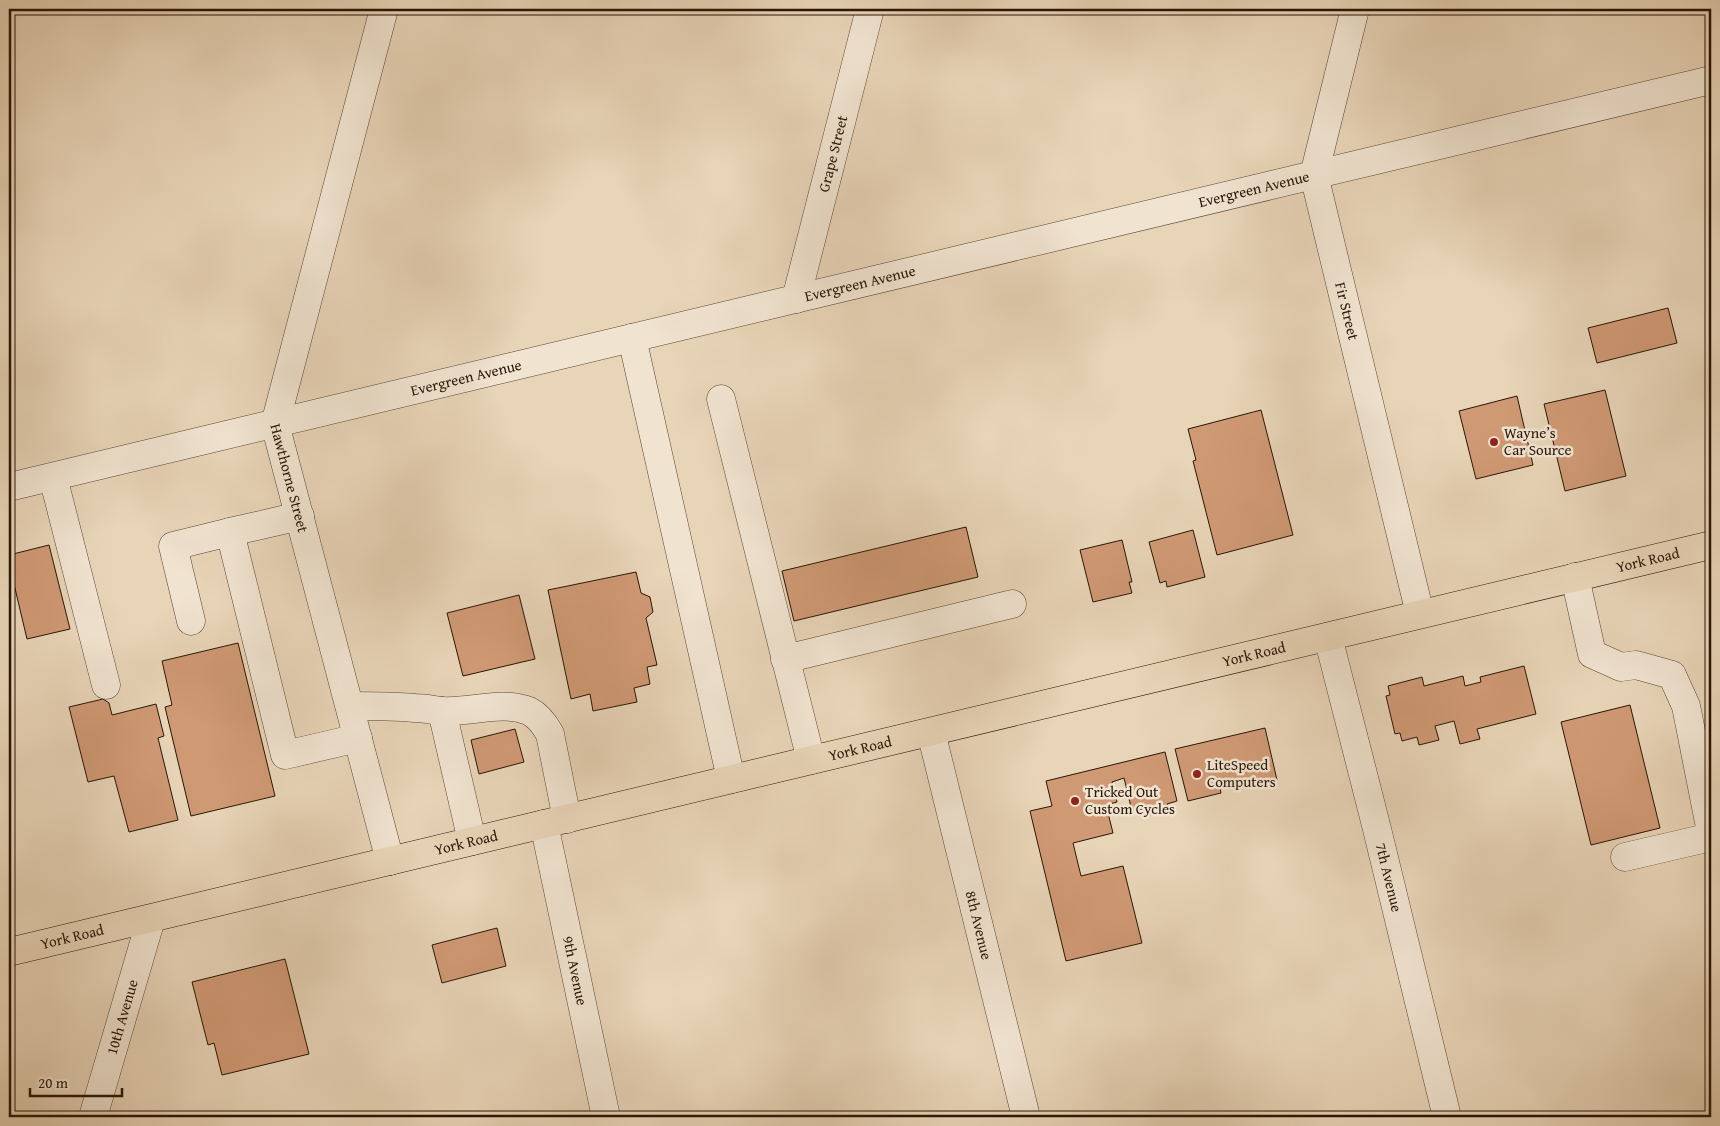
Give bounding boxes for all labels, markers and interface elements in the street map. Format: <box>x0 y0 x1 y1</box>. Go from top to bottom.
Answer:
street label: Grape Street <box>813 112 853 194</box>
street label: Evergreen Avenue <box>1196 165 1311 212</box>
street label: Evergreen Avenue <box>802 260 917 306</box>
street label: Fir Street <box>1330 280 1365 343</box>
street label: Evergreen Avenue <box>408 354 524 401</box>
street label: Hawthorne Street <box>265 421 314 535</box>
place label: Wayne’s Car Source <box>1504 422 1571 460</box>
marker: Wayne’s Car Source <box>1488 436 1500 448</box>
street label: York Road <box>1614 542 1681 577</box>
street label: York Road <box>1220 636 1288 672</box>
street label: York Road <box>826 730 894 766</box>
place label: LiteSpeed Computers <box>1207 754 1276 792</box>
marker: LiteSpeed Computers <box>1191 768 1203 780</box>
place label: Tricked Out Custom Cycles <box>1085 781 1175 819</box>
marker: Tricked Out Custom Cycles <box>1069 795 1081 807</box>
street label: York Road <box>432 825 500 860</box>
street label: 7th Avenue <box>1371 841 1408 914</box>
street label: 8th Avenue <box>961 888 998 962</box>
street label: York Road <box>38 919 106 954</box>
street label: 9th Avenue <box>558 934 593 1007</box>
street label: 10th Avenue <box>101 977 143 1057</box>
scale bar <box>30 1066 122 1098</box>
text: 20 m <box>38 1072 69 1093</box>

